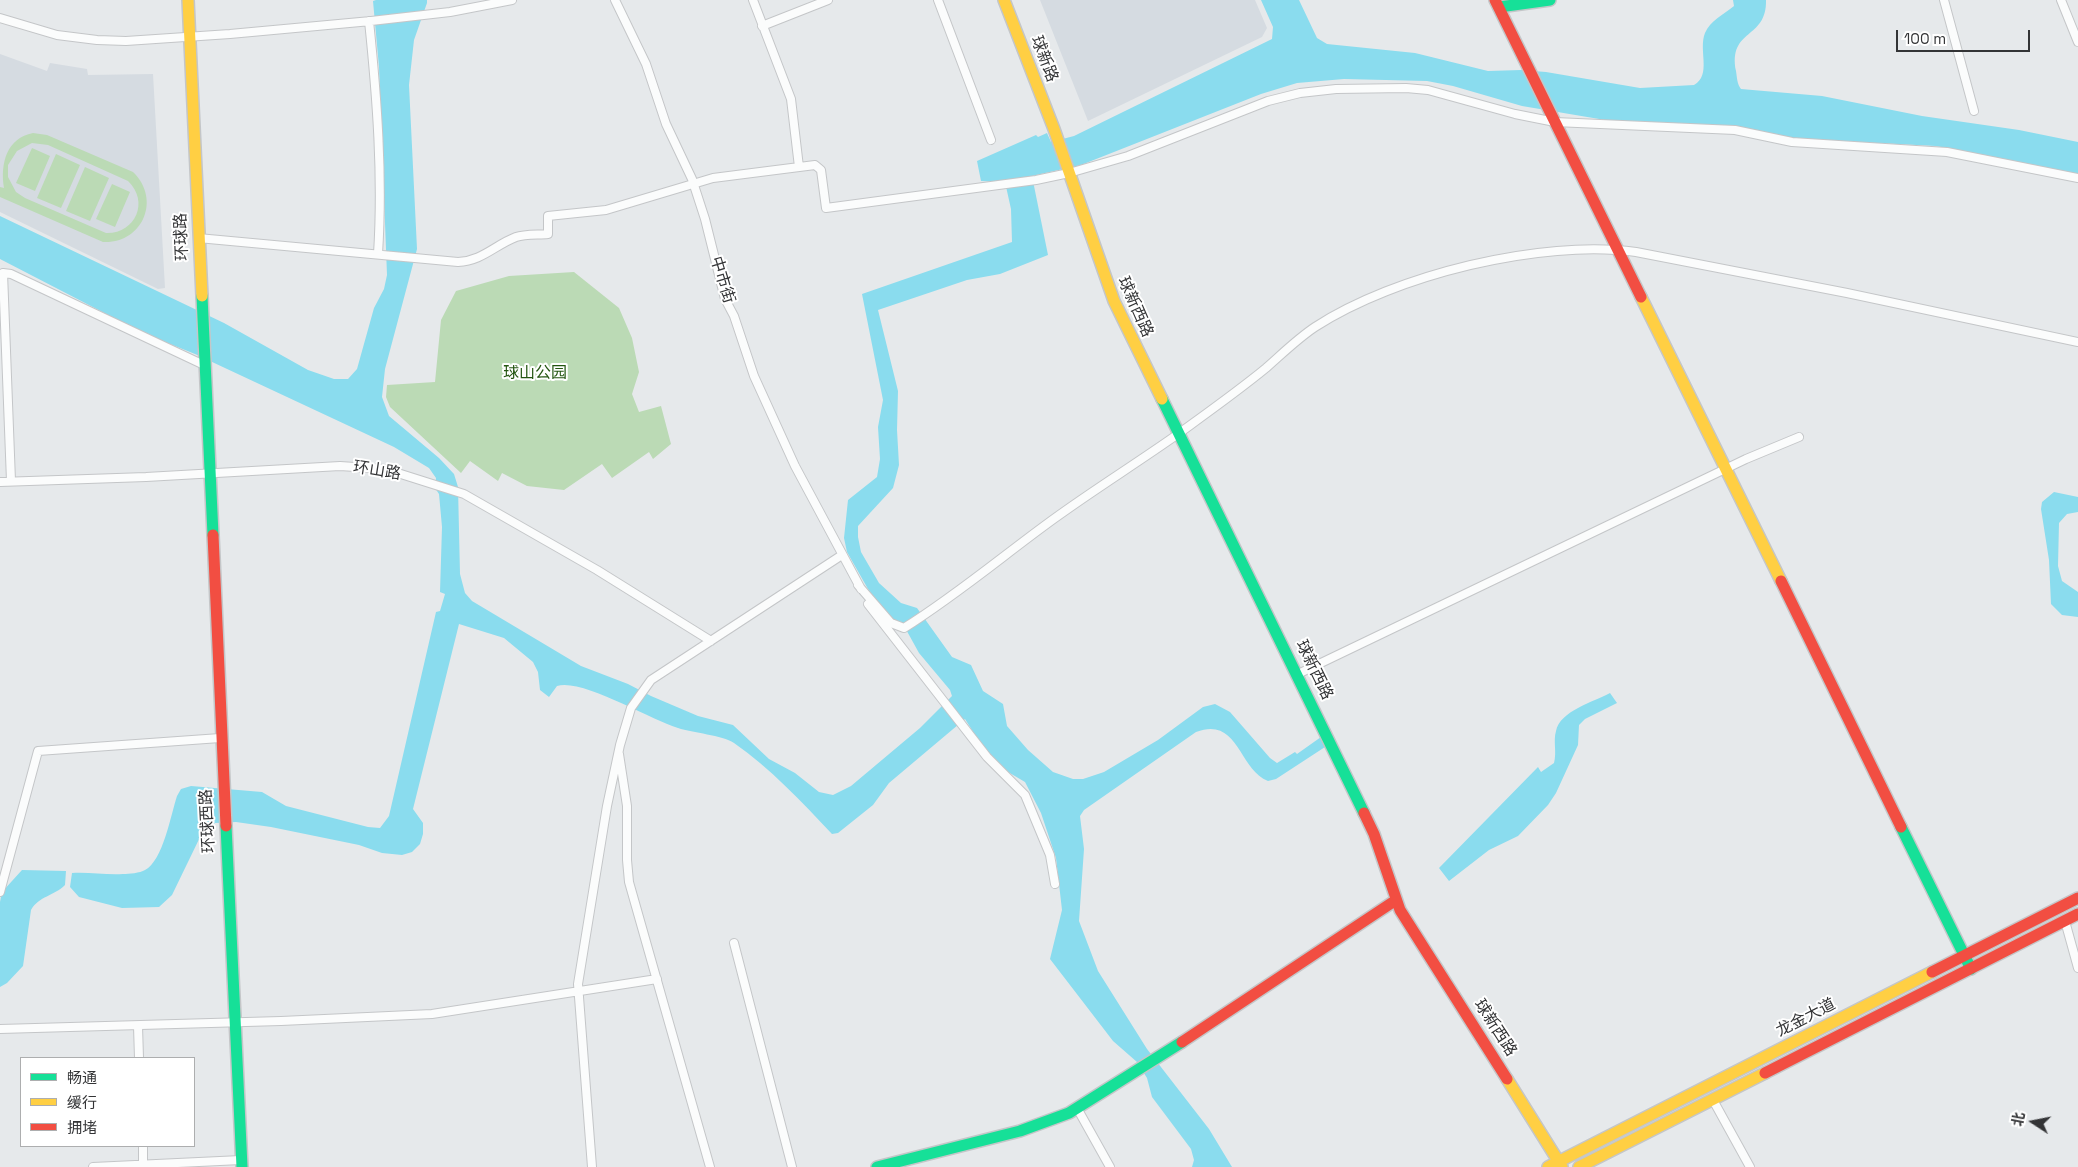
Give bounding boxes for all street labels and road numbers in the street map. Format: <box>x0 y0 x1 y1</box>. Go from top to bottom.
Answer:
street label: 球新路 <box>1026 33 1062 85</box>
street label: 环球路 <box>172 213 192 261</box>
street label: 中市街 <box>706 254 738 306</box>
street label: 球新西路 <box>1113 274 1157 340</box>
street label: 环山路 <box>352 458 402 484</box>
street label: 球新西路 <box>1291 637 1337 703</box>
street label: 环球西路 <box>197 789 219 853</box>
street label: 龙金大道 <box>1773 995 1839 1041</box>
street label: 球新西路 <box>1470 996 1520 1060</box>

